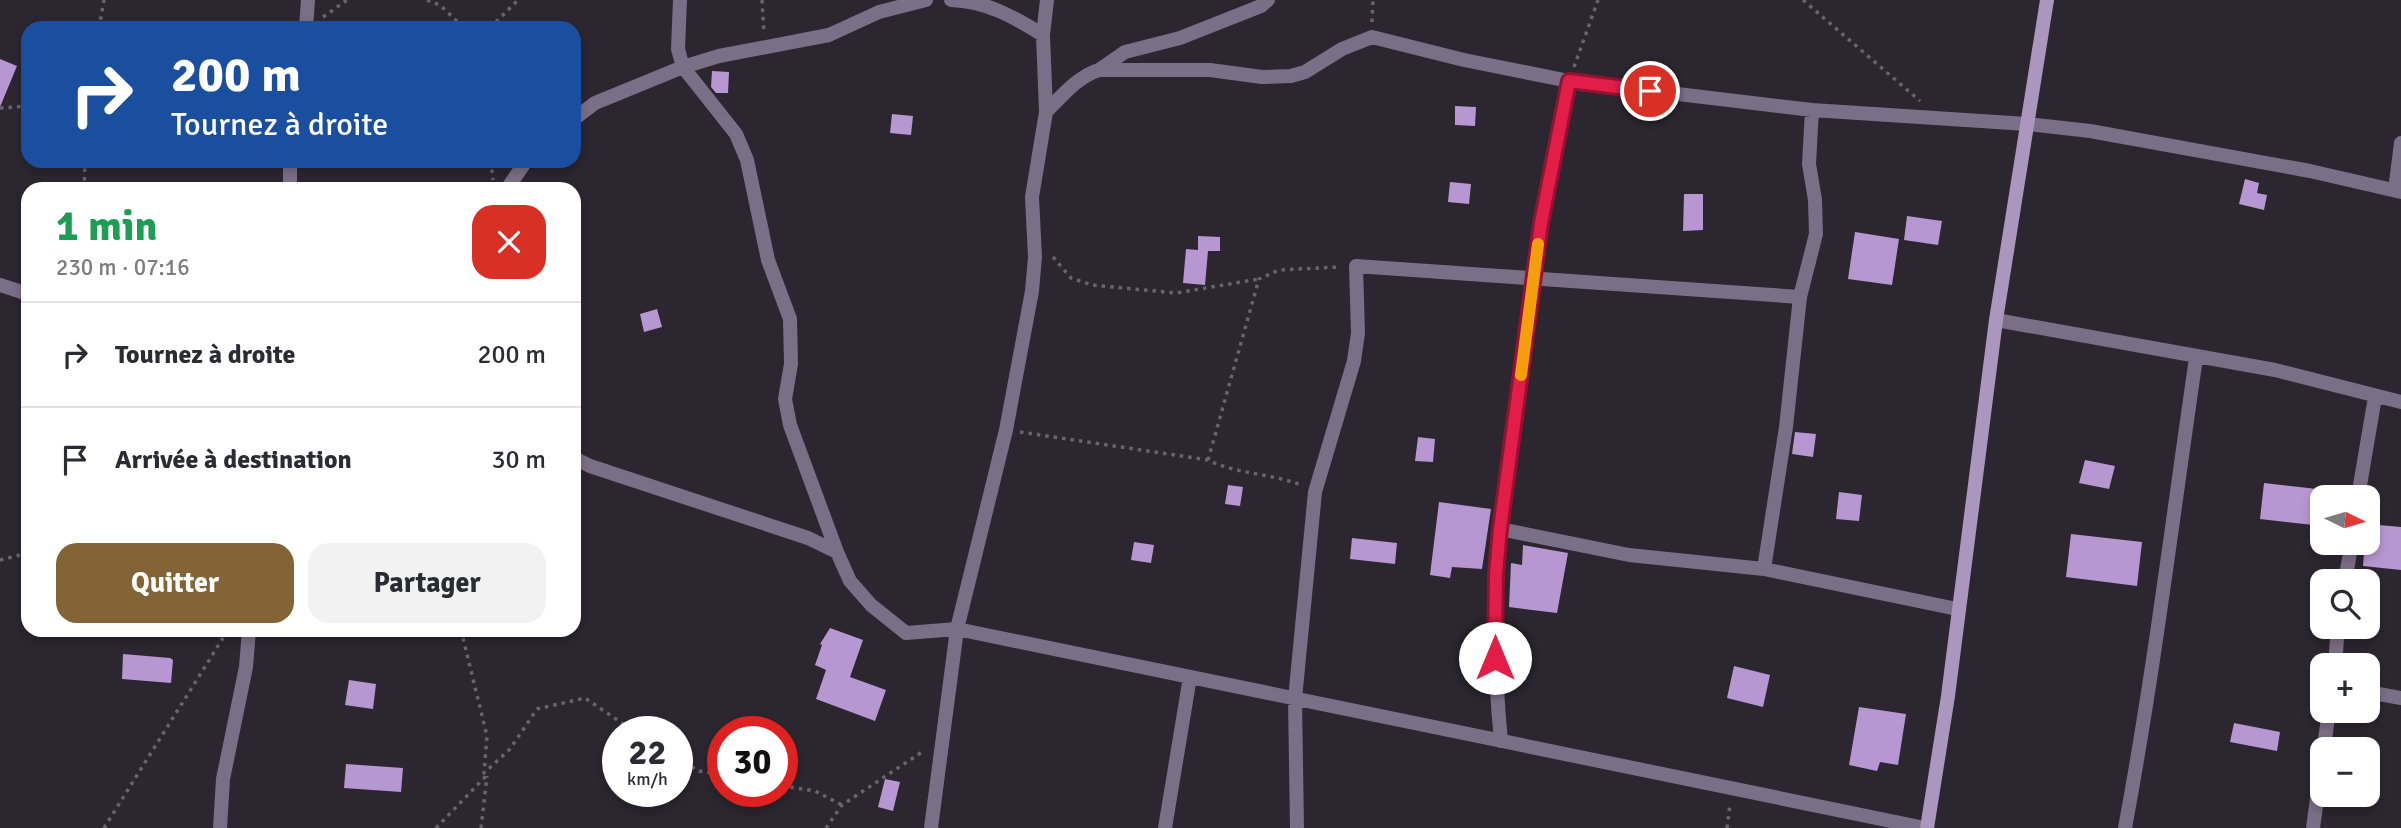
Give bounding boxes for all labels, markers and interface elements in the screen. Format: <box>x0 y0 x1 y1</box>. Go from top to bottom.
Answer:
text: 200 m <box>171 45 301 105</box>
icon: right <box>56 49 147 140</box>
pin <box>1620 61 1680 121</box>
icon: arrive <box>1631 72 1669 110</box>
text: Tournez à droite <box>171 105 388 144</box>
text: 1 min <box>56 201 157 252</box>
button: close <box>472 205 546 279</box>
text: 230 m · 07:16 <box>56 253 190 282</box>
icon: right <box>56 336 94 374</box>
text: Tournez à droite <box>115 339 295 371</box>
text: 200 m <box>477 339 546 371</box>
icon: arrive <box>56 441 94 479</box>
text: Arrivée à destination <box>115 444 352 476</box>
text: 30 m <box>491 444 546 476</box>
north arrow <box>2310 485 2380 555</box>
map controls <box>2310 485 2380 807</box>
button: Quitter <box>56 543 294 623</box>
button: Partager <box>308 543 546 623</box>
button: search <box>2310 569 2380 639</box>
position arrow <box>1458 621 1532 695</box>
button: + <box>2310 653 2380 723</box>
speed limit sign: 30 <box>707 716 798 807</box>
text: 22 <box>629 731 666 774</box>
button: − <box>2310 737 2380 807</box>
text: km/h <box>627 768 668 790</box>

